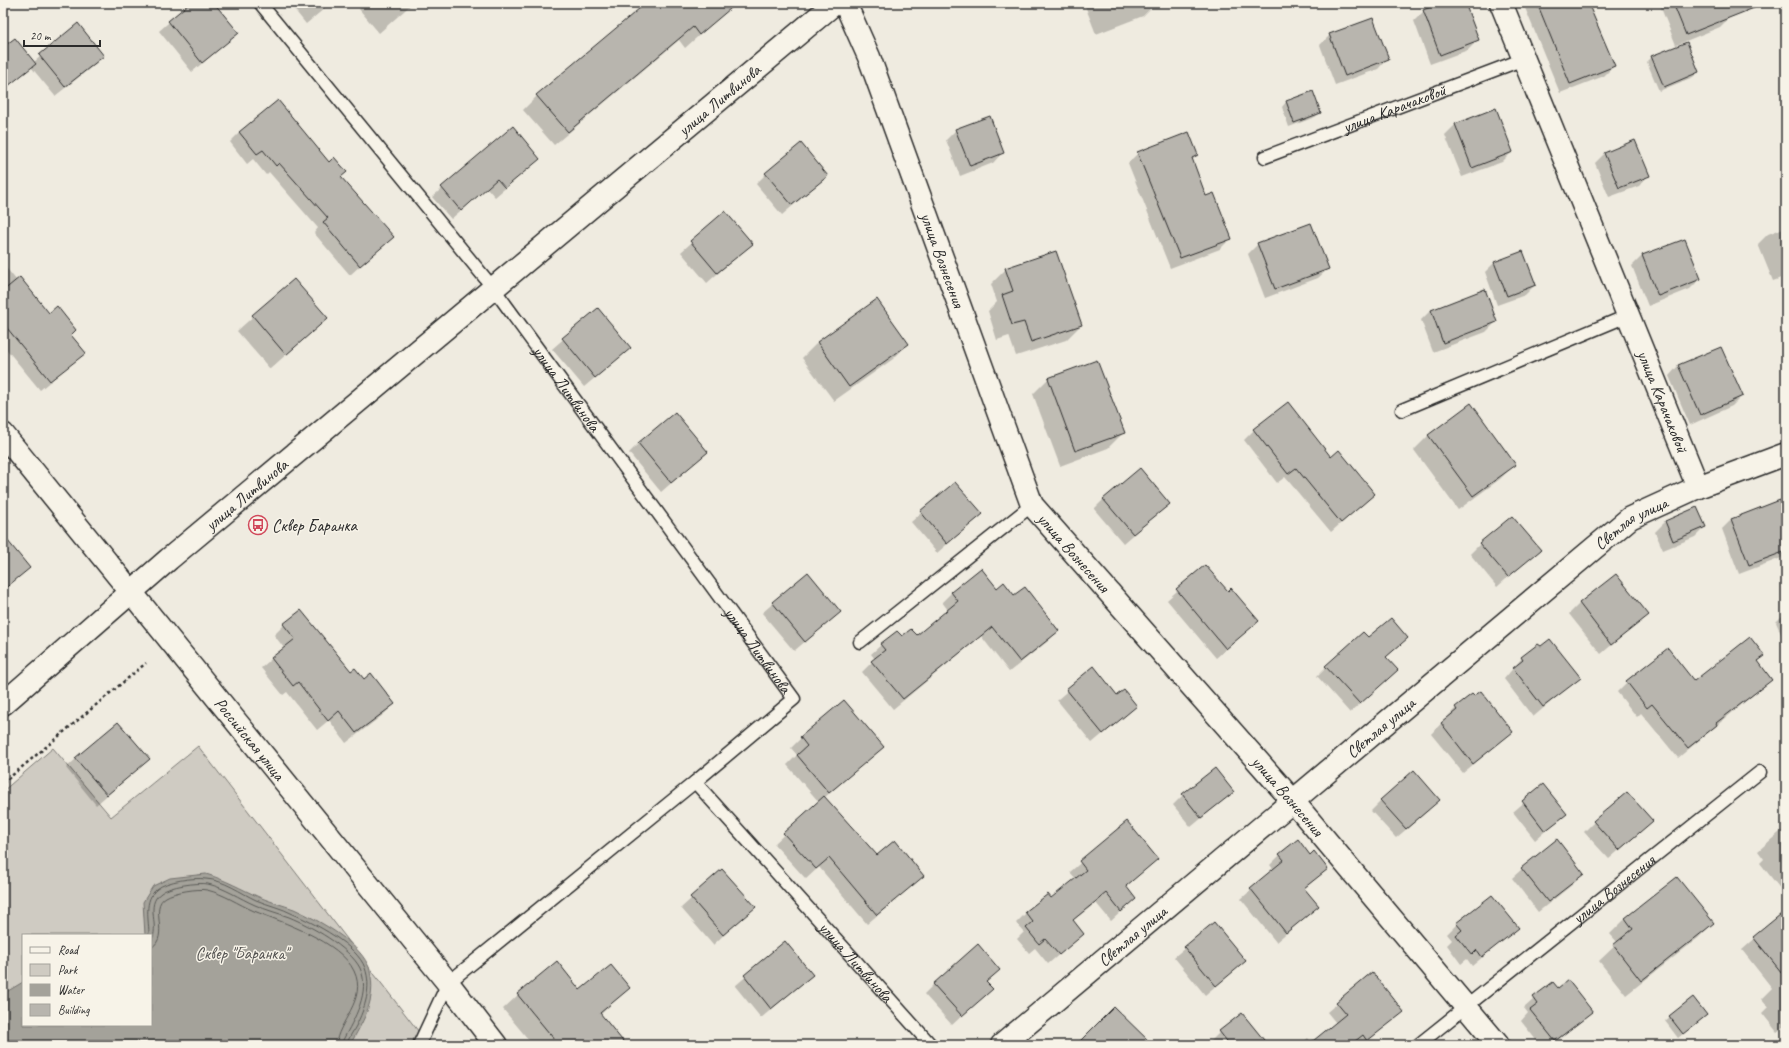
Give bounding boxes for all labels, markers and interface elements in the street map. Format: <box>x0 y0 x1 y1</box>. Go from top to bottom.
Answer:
scale bar <box>24 22 100 48</box>
text: 20 m <box>30 28 52 44</box>
street label: улица Литвинова <box>673 58 766 141</box>
street label: улица Карачаковой <box>1339 79 1449 138</box>
street label: улица Вознесения <box>916 209 970 312</box>
street label: улица Литвинова <box>528 341 606 437</box>
street label: улица Карачаковой <box>1633 346 1694 456</box>
street label: улица Литвинова <box>200 453 293 536</box>
street label: Светлая улица <box>1590 491 1673 554</box>
street label: улица Вознесения <box>1032 507 1116 598</box>
bus stop icon: Сквер Баранка <box>247 514 269 536</box>
place label: Сквер Баранка <box>272 515 359 536</box>
street label: улица Литвинова <box>719 602 797 698</box>
street label: Светлая улица <box>1342 691 1421 762</box>
street label: Российская улица <box>210 693 290 785</box>
street label: улица Вознесения <box>1247 751 1329 841</box>
street label: улица Вознесения <box>1567 849 1660 929</box>
street label: Светлая улица <box>1093 899 1173 971</box>
street label: улица Литвинова <box>814 916 899 1007</box>
legend <box>22 934 152 1026</box>
text: Road <box>58 942 80 958</box>
park label: Сквер "Баранка" <box>196 943 292 964</box>
text: Park <box>58 962 79 978</box>
text: Water <box>58 982 86 998</box>
text: Building <box>58 1002 90 1018</box>

